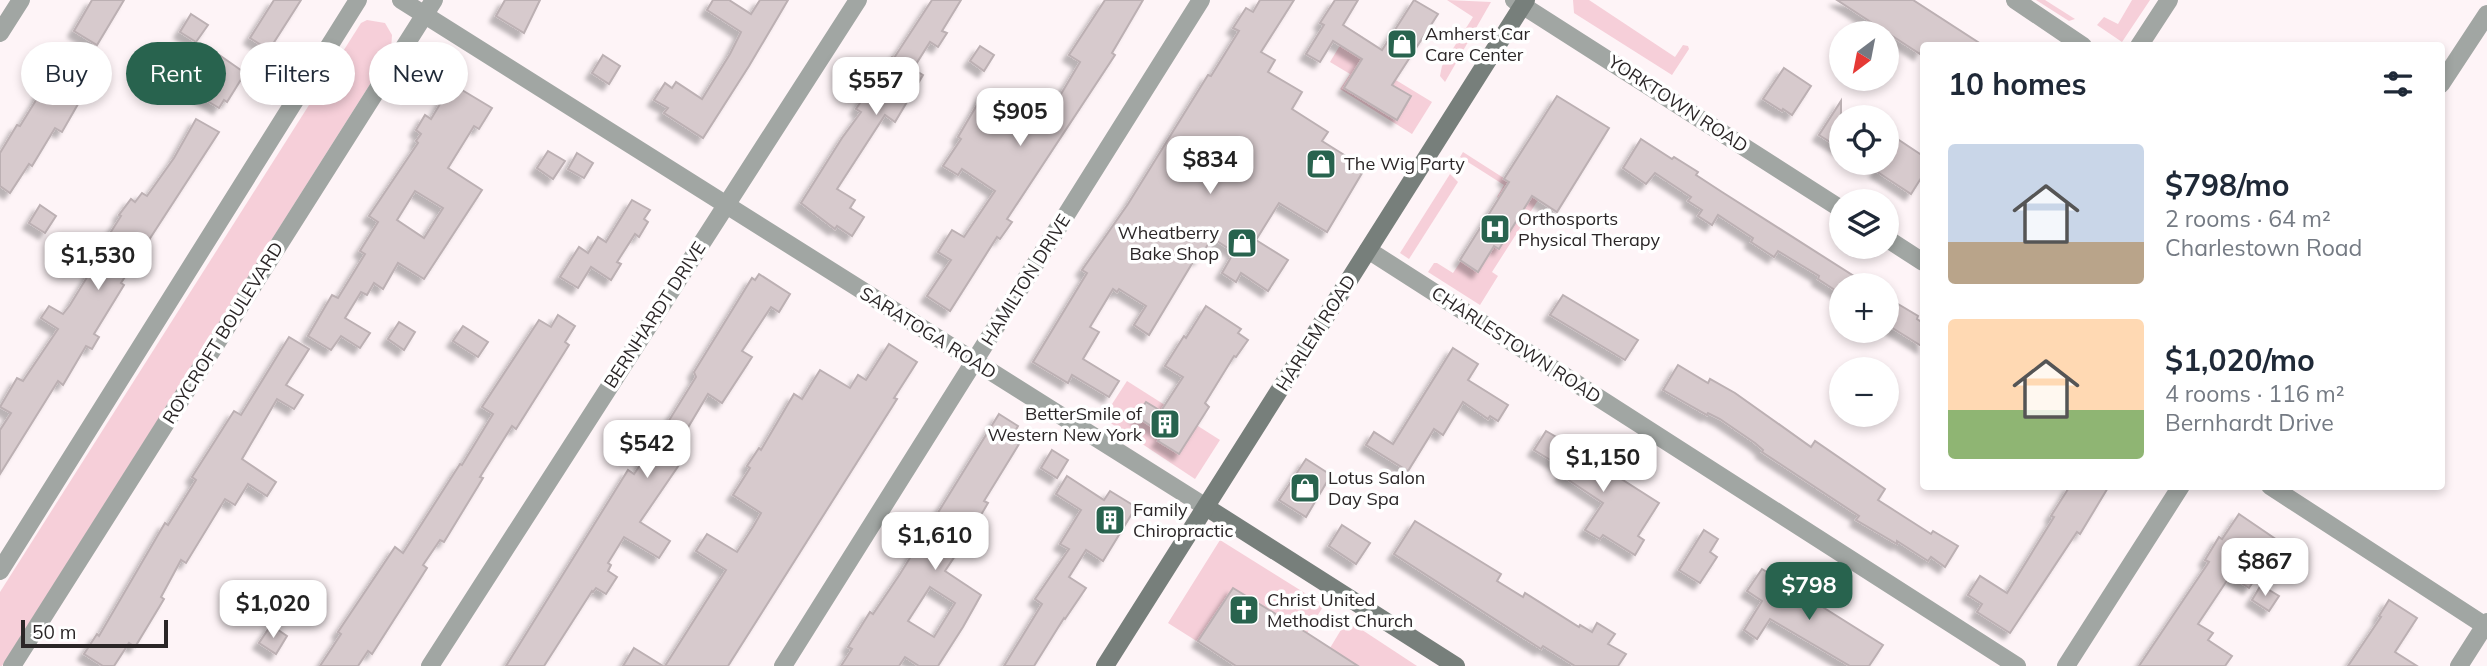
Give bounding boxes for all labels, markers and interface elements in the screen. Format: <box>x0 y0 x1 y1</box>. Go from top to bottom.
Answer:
north arrow <box>1829 21 1899 91</box>
map controls <box>1829 21 1899 427</box>
place label: Amherst Car Care Center <box>1425 22 1530 66</box>
shop icon: Amherst Car Care Center <box>1385 27 1419 61</box>
chip: Buy <box>21 42 112 105</box>
chip: Rent <box>126 42 226 105</box>
chip: Filters <box>240 42 355 105</box>
chip: New <box>369 42 468 105</box>
street label: YORKTOWN ROAD <box>1603 49 1752 157</box>
pin: $557 <box>835 58 917 117</box>
text: $557 <box>848 65 904 94</box>
text: 10 homes <box>1948 65 2087 103</box>
icon: filters <box>2379 65 2417 103</box>
pin: $905 <box>979 88 1061 148</box>
text: $905 <box>992 96 1048 125</box>
button: locate <box>1829 105 1899 175</box>
pin: $834 <box>1169 136 1251 196</box>
text: $834 <box>1182 144 1238 173</box>
shop icon: The Wig Party <box>1304 147 1338 181</box>
place label: The Wig Party <box>1344 152 1465 175</box>
text: $798/mo <box>2165 166 2289 204</box>
icon: home <box>2004 172 2088 256</box>
button: layers <box>1829 189 1899 259</box>
text: 2 rooms · 64 m² <box>2165 204 2331 233</box>
place label: Orthosports Physical Therapy <box>1518 207 1661 251</box>
street label: HAMILTON DRIVE <box>976 210 1075 350</box>
hospital icon: Orthosports Physical Therapy <box>1478 212 1512 246</box>
place label: Wheatberry Bake Shop <box>1118 221 1219 265</box>
shop icon: Wheatberry Bake Shop <box>1225 226 1259 260</box>
pin: $1,530 <box>41 232 155 292</box>
text: Charlestown Road <box>2165 233 2362 262</box>
street label: BERNHARDT DRIVE <box>599 237 711 392</box>
street label: ROYCROFT BOULEVARD <box>157 238 288 428</box>
text: $1,530 <box>61 240 135 269</box>
street label: HARLEM ROAD <box>1271 270 1360 395</box>
button: + <box>1829 273 1899 343</box>
street label: SARATOGA ROAD <box>856 281 1001 384</box>
street label: CHARLESTOWN ROAD <box>1427 281 1605 408</box>
text: $1,020/mo <box>2165 341 2315 379</box>
icon: home <box>2004 347 2088 431</box>
button: − <box>1829 357 1899 427</box>
text: 4 rooms · 116 m² <box>2165 379 2345 408</box>
place label: BetterSmile of Western New York <box>988 402 1143 446</box>
building icon: BetterSmile of Western New York <box>1148 407 1182 441</box>
text: Bernhardt Drive <box>2165 408 2334 437</box>
pin: $542 <box>606 420 688 480</box>
text: $542 <box>619 428 675 457</box>
pin: $1,150 <box>1546 434 1660 494</box>
text: $1,150 <box>1566 442 1640 471</box>
place label: Lotus Salon Day Spa <box>1328 466 1425 510</box>
shop icon: Lotus Salon Day Spa <box>1288 471 1322 505</box>
place label: Family Chiropractic <box>1133 498 1233 542</box>
building icon: Family Chiropractic <box>1093 503 1127 537</box>
pin: $1,610 <box>878 512 992 572</box>
text: $1,610 <box>898 520 972 549</box>
pin: $867 <box>2224 538 2306 598</box>
text: $867 <box>2237 546 2293 575</box>
pin: $798 <box>1768 562 1850 622</box>
text: $798 <box>1781 570 1837 599</box>
pin: $1,020 <box>216 580 330 640</box>
text: $1,020 <box>236 588 310 617</box>
place label: Christ United Methodist Church <box>1267 588 1413 632</box>
church icon: Christ United Methodist Church <box>1227 593 1261 627</box>
scale bar <box>21 617 168 649</box>
text: 50 m <box>32 620 76 644</box>

